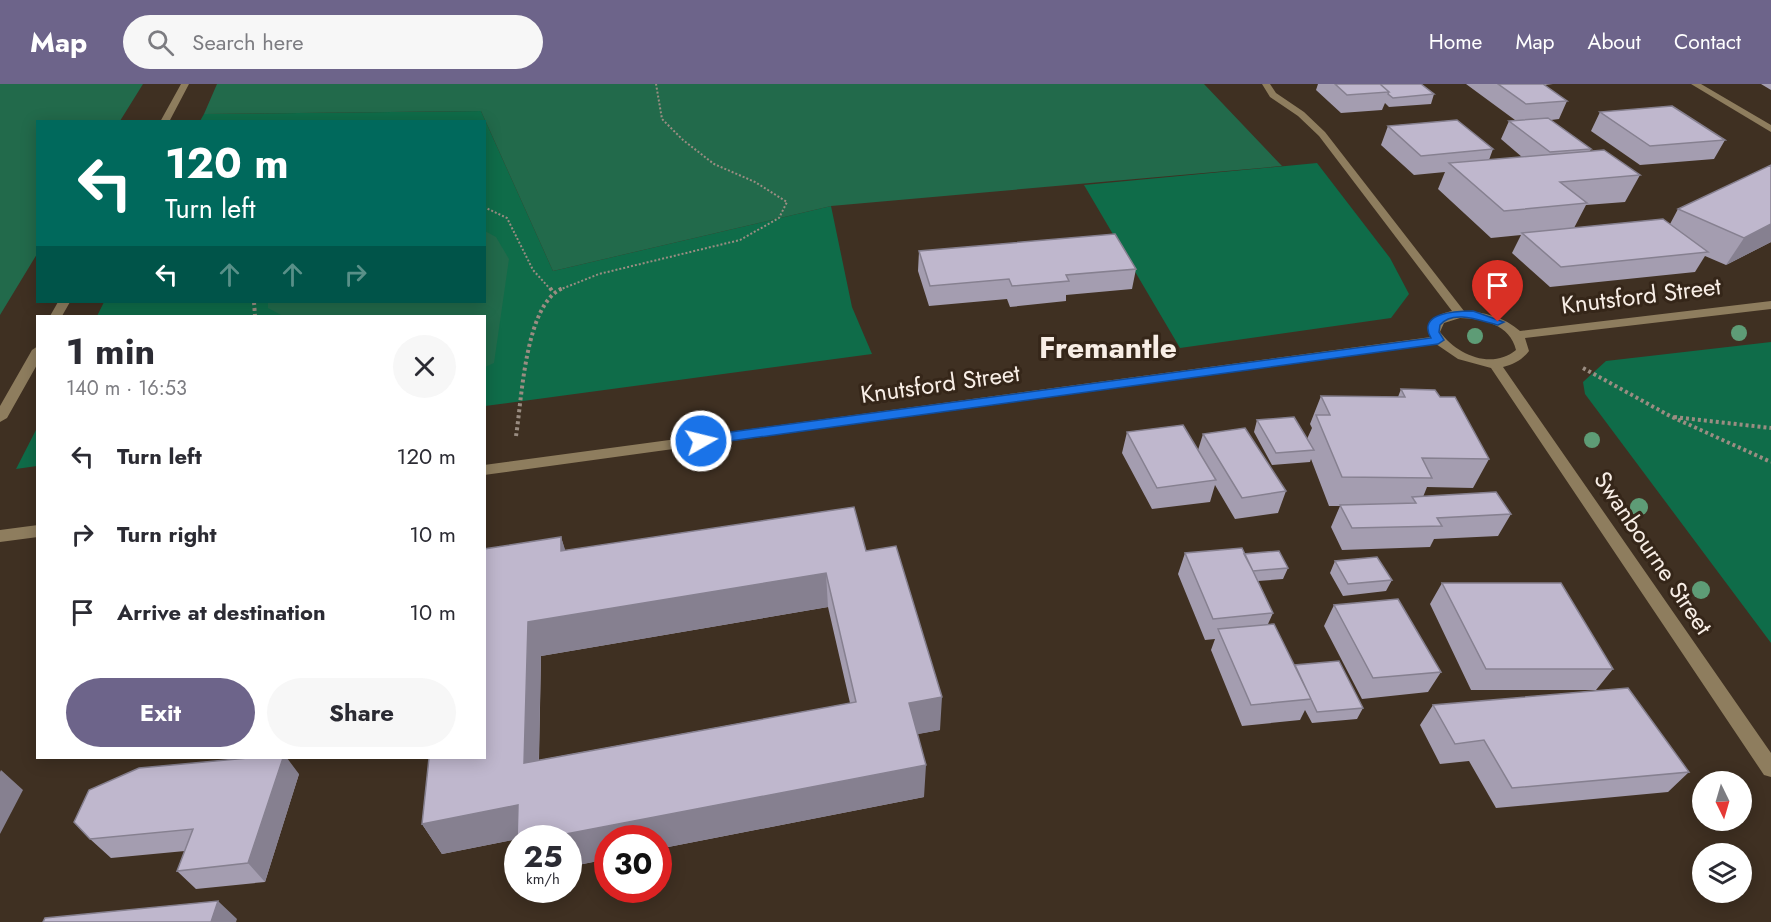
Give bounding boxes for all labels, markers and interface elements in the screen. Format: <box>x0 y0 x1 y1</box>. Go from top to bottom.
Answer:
search box <box>123 15 543 69</box>
text: Map <box>30 22 87 63</box>
icon: search <box>144 26 177 59</box>
text: Search here <box>192 26 304 58</box>
text: Home <box>1429 27 1482 57</box>
text: Map <box>1515 27 1555 57</box>
text: About <box>1588 27 1641 57</box>
text: Contact <box>1674 27 1741 57</box>
text: 120 m <box>165 133 289 194</box>
icon: left <box>66 144 144 222</box>
text: Turn left <box>165 189 255 228</box>
icon: left <box>150 258 183 291</box>
icon: ahead <box>213 258 246 291</box>
icon: ahead <box>276 258 309 291</box>
icon: right <box>339 258 372 291</box>
pin <box>1472 260 1523 322</box>
street label: Knutsford Street <box>1559 268 1723 323</box>
icon: arrive <box>1481 269 1514 302</box>
text: 1 min <box>66 325 155 377</box>
district label: Fremantle <box>1039 326 1177 369</box>
button: close <box>393 335 456 398</box>
street label: Knutsford Street <box>858 355 1022 412</box>
text: 140 m · 16:53 <box>66 374 187 403</box>
position arrow <box>669 409 733 473</box>
icon: left <box>66 440 99 473</box>
text: Turn left <box>117 440 202 472</box>
text: 120 m <box>397 440 456 472</box>
street label: Swanbourne Street <box>1586 464 1721 642</box>
icon: right <box>66 518 99 551</box>
text: Turn right <box>117 518 217 550</box>
text: 10 m <box>409 518 456 550</box>
icon: arrive <box>66 596 99 629</box>
text: Arrive at destination <box>117 596 326 628</box>
text: 10 m <box>409 596 456 628</box>
button: Exit <box>66 678 255 747</box>
button: Share <box>267 678 456 747</box>
north arrow <box>1692 771 1752 831</box>
map controls <box>1692 771 1752 903</box>
speed limit sign: 30 <box>594 825 672 903</box>
text: 25 <box>523 835 563 878</box>
button: layers <box>1692 843 1752 903</box>
text: km/h <box>526 868 560 890</box>

